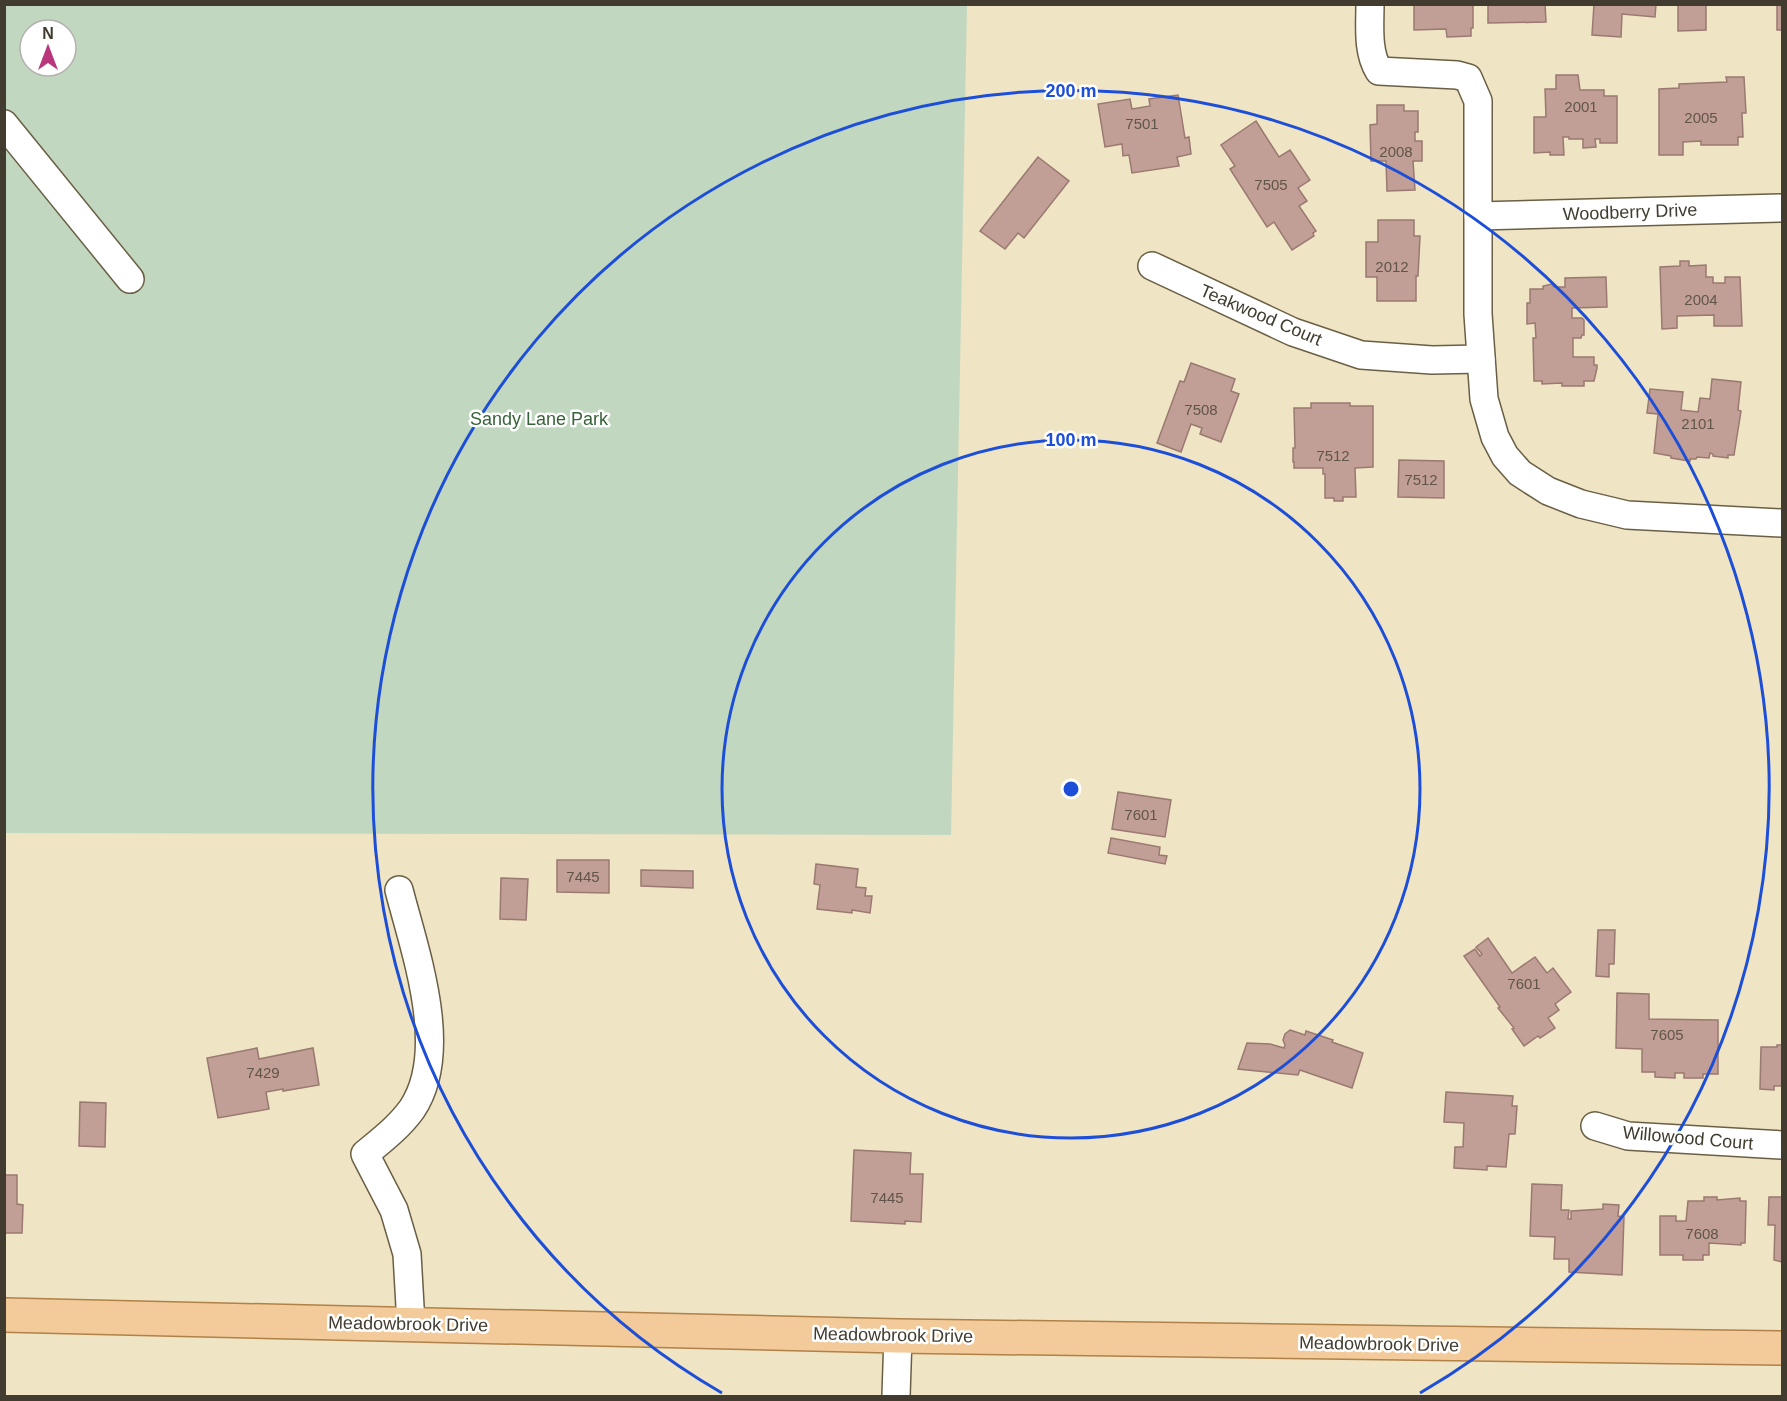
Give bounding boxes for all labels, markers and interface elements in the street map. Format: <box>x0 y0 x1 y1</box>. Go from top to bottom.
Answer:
north arrow <box>18 18 78 78</box>
text: N <box>42 25 54 42</box>
text: 200 m <box>1045 81 1097 101</box>
house number: 2001 <box>1564 98 1598 115</box>
house number: 2005 <box>1684 109 1718 126</box>
house number: 7501 <box>1125 115 1159 132</box>
house number: 2008 <box>1379 143 1413 160</box>
house number: 7505 <box>1254 176 1288 193</box>
street label: Woodberry Drive <box>1562 200 1698 224</box>
house number: 2012 <box>1375 258 1409 275</box>
street label: Teakwood Court <box>1197 280 1325 350</box>
house number: 2004 <box>1684 291 1718 308</box>
house number: 7508 <box>1184 401 1218 418</box>
park label: Sandy Lane Park <box>470 409 609 429</box>
house number: 2101 <box>1681 415 1715 432</box>
text: 100 m <box>1045 430 1097 450</box>
house number: 7512 <box>1316 447 1350 464</box>
house number: 7512 <box>1404 471 1438 488</box>
centre of rings <box>1061 779 1081 799</box>
house number: 7601 <box>1124 806 1158 823</box>
house number: 7445 <box>566 868 600 885</box>
house number: 7601 <box>1507 975 1541 992</box>
house number: 7605 <box>1650 1026 1684 1043</box>
house number: 7429 <box>246 1064 280 1081</box>
street label: Willowood Court <box>1622 1122 1754 1154</box>
house number: 7445 <box>870 1189 904 1206</box>
house number: 7608 <box>1685 1225 1719 1242</box>
street label: Meadowbrook Drive <box>328 1313 488 1335</box>
street label: Meadowbrook Drive <box>813 1324 973 1346</box>
street label: Meadowbrook Drive <box>1299 1333 1459 1355</box>

